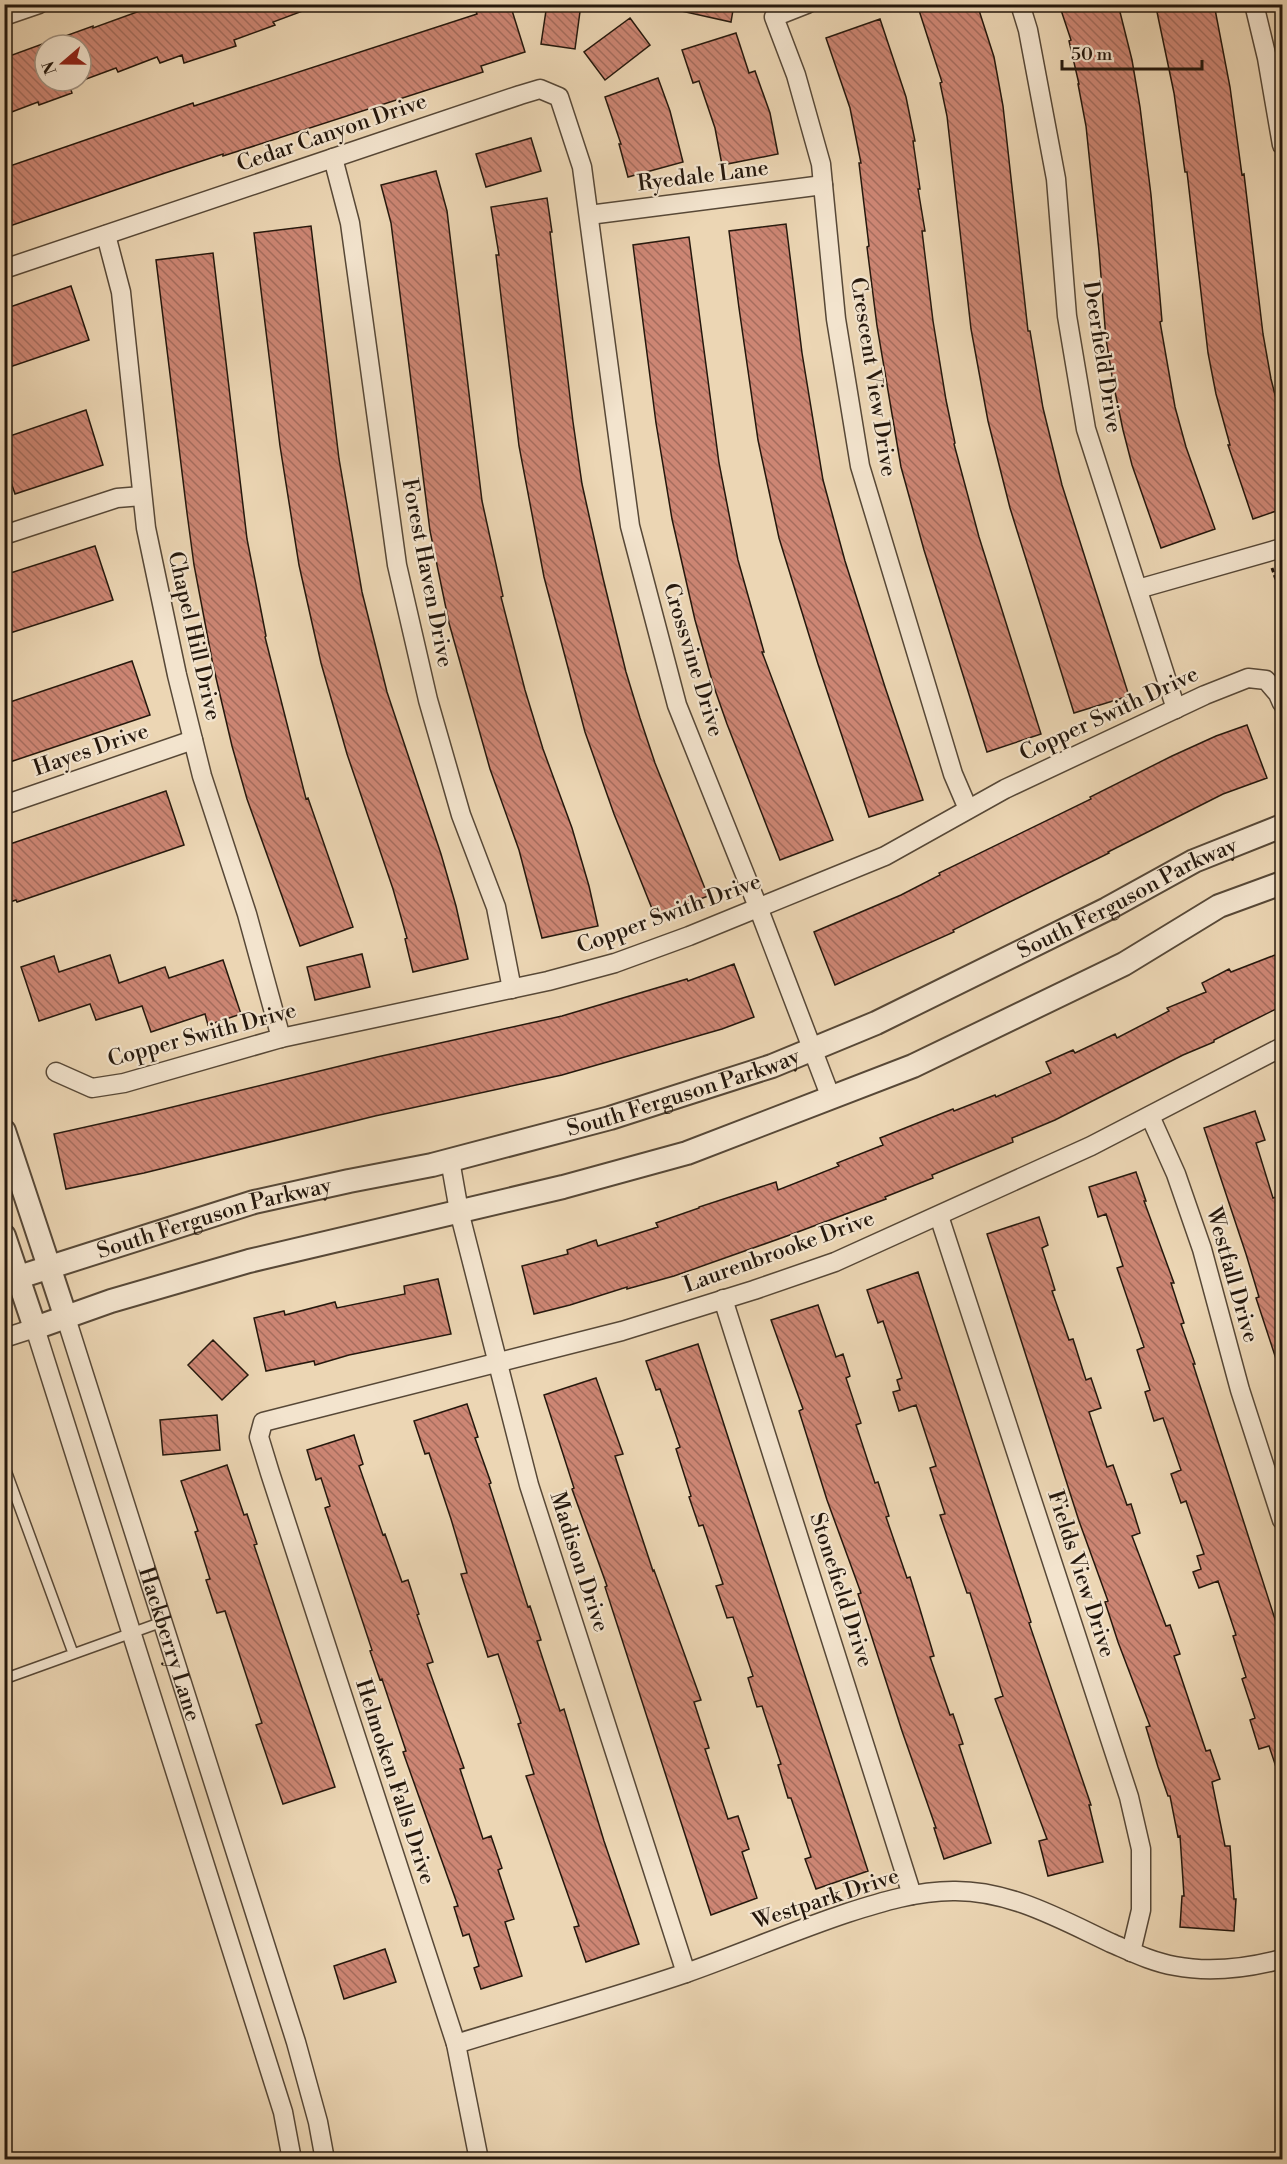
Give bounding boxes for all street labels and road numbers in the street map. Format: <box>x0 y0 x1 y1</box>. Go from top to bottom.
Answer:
street label: Cedar Canyon Drive <box>233 88 431 178</box>
street label: Ryedale Lane <box>636 155 770 197</box>
street label: Crescent View Drive <box>844 275 902 479</box>
street label: Deerfield Drive <box>1077 279 1127 435</box>
street label: Forest Haven Drive <box>395 476 459 670</box>
street label: Chapel Hill Drive <box>161 549 227 723</box>
street label: Crossvine Drive <box>657 580 729 740</box>
street label: Copper Swith Drive <box>1015 661 1203 767</box>
street label: Hayes Drive <box>30 718 152 782</box>
street label: South Ferguson Parkway <box>1013 832 1241 965</box>
street label: Copper Swith Drive <box>573 868 765 960</box>
street label: Copper Swith Drive <box>105 997 299 1073</box>
street label: South Ferguson Parkway <box>564 1042 804 1142</box>
street label: South Ferguson Parkway <box>93 1172 334 1265</box>
street label: Westfall Drive <box>1199 1203 1264 1346</box>
street label: Laurenbrooke Drive <box>680 1205 878 1299</box>
street label: Fields View Drive <box>1041 1487 1121 1661</box>
street label: Madison Drive <box>544 1488 614 1636</box>
street label: Stonefield Drive <box>803 1509 879 1671</box>
street label: Hackberry Lane <box>132 1563 207 1725</box>
street label: Helmoken Falls Drive <box>349 1676 441 1888</box>
street label: Westpark Drive <box>748 1863 903 1936</box>

